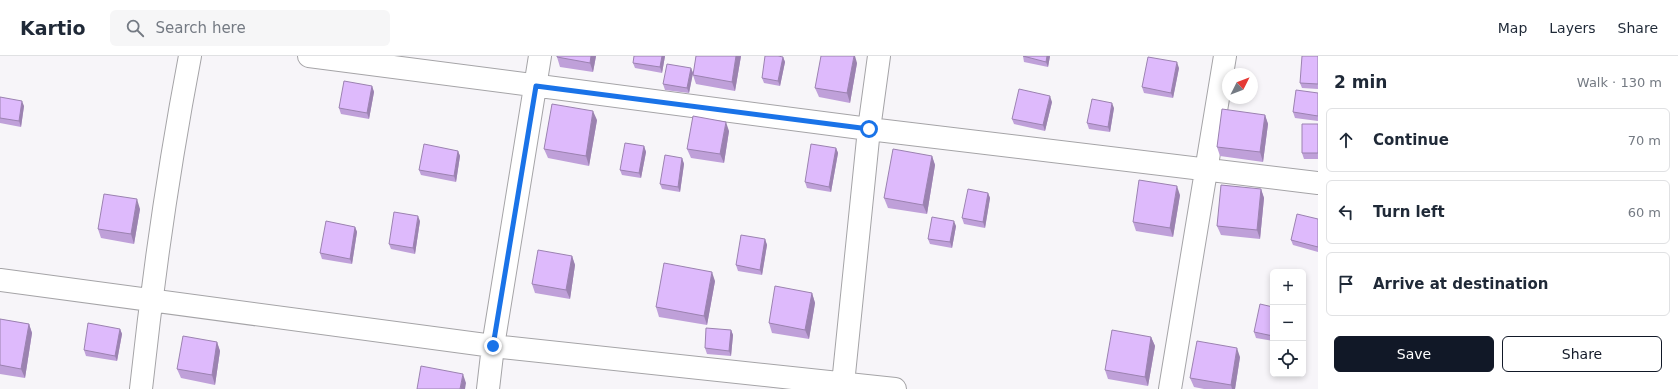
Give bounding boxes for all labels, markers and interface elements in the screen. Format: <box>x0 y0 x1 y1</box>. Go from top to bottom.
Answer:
search box <box>110 10 390 46</box>
text: Kartio <box>20 17 86 39</box>
icon: search <box>124 17 146 39</box>
text: Search here <box>156 19 246 37</box>
text: Map <box>1498 20 1527 36</box>
text: Layers <box>1549 20 1596 36</box>
text: Share <box>1618 20 1658 36</box>
north arrow <box>1222 68 1258 104</box>
text: 2 min <box>1334 72 1387 92</box>
text: Walk · 130 m <box>1577 75 1662 90</box>
route start <box>860 120 878 138</box>
icon: ahead <box>1335 129 1357 151</box>
text: Continue <box>1373 131 1449 149</box>
text: 70 m <box>1628 133 1661 148</box>
icon: left <box>1335 201 1357 223</box>
text: Turn left <box>1373 203 1445 221</box>
text: 60 m <box>1628 205 1661 220</box>
map controls <box>1270 269 1306 377</box>
button: + <box>1270 269 1306 305</box>
icon: arrive <box>1335 273 1357 295</box>
text: Arrive at destination <box>1373 275 1548 293</box>
button: − <box>1270 305 1306 341</box>
button: Save <box>1334 336 1494 372</box>
button: Share <box>1502 336 1662 372</box>
route end <box>484 337 502 355</box>
button: locate <box>1270 341 1306 377</box>

